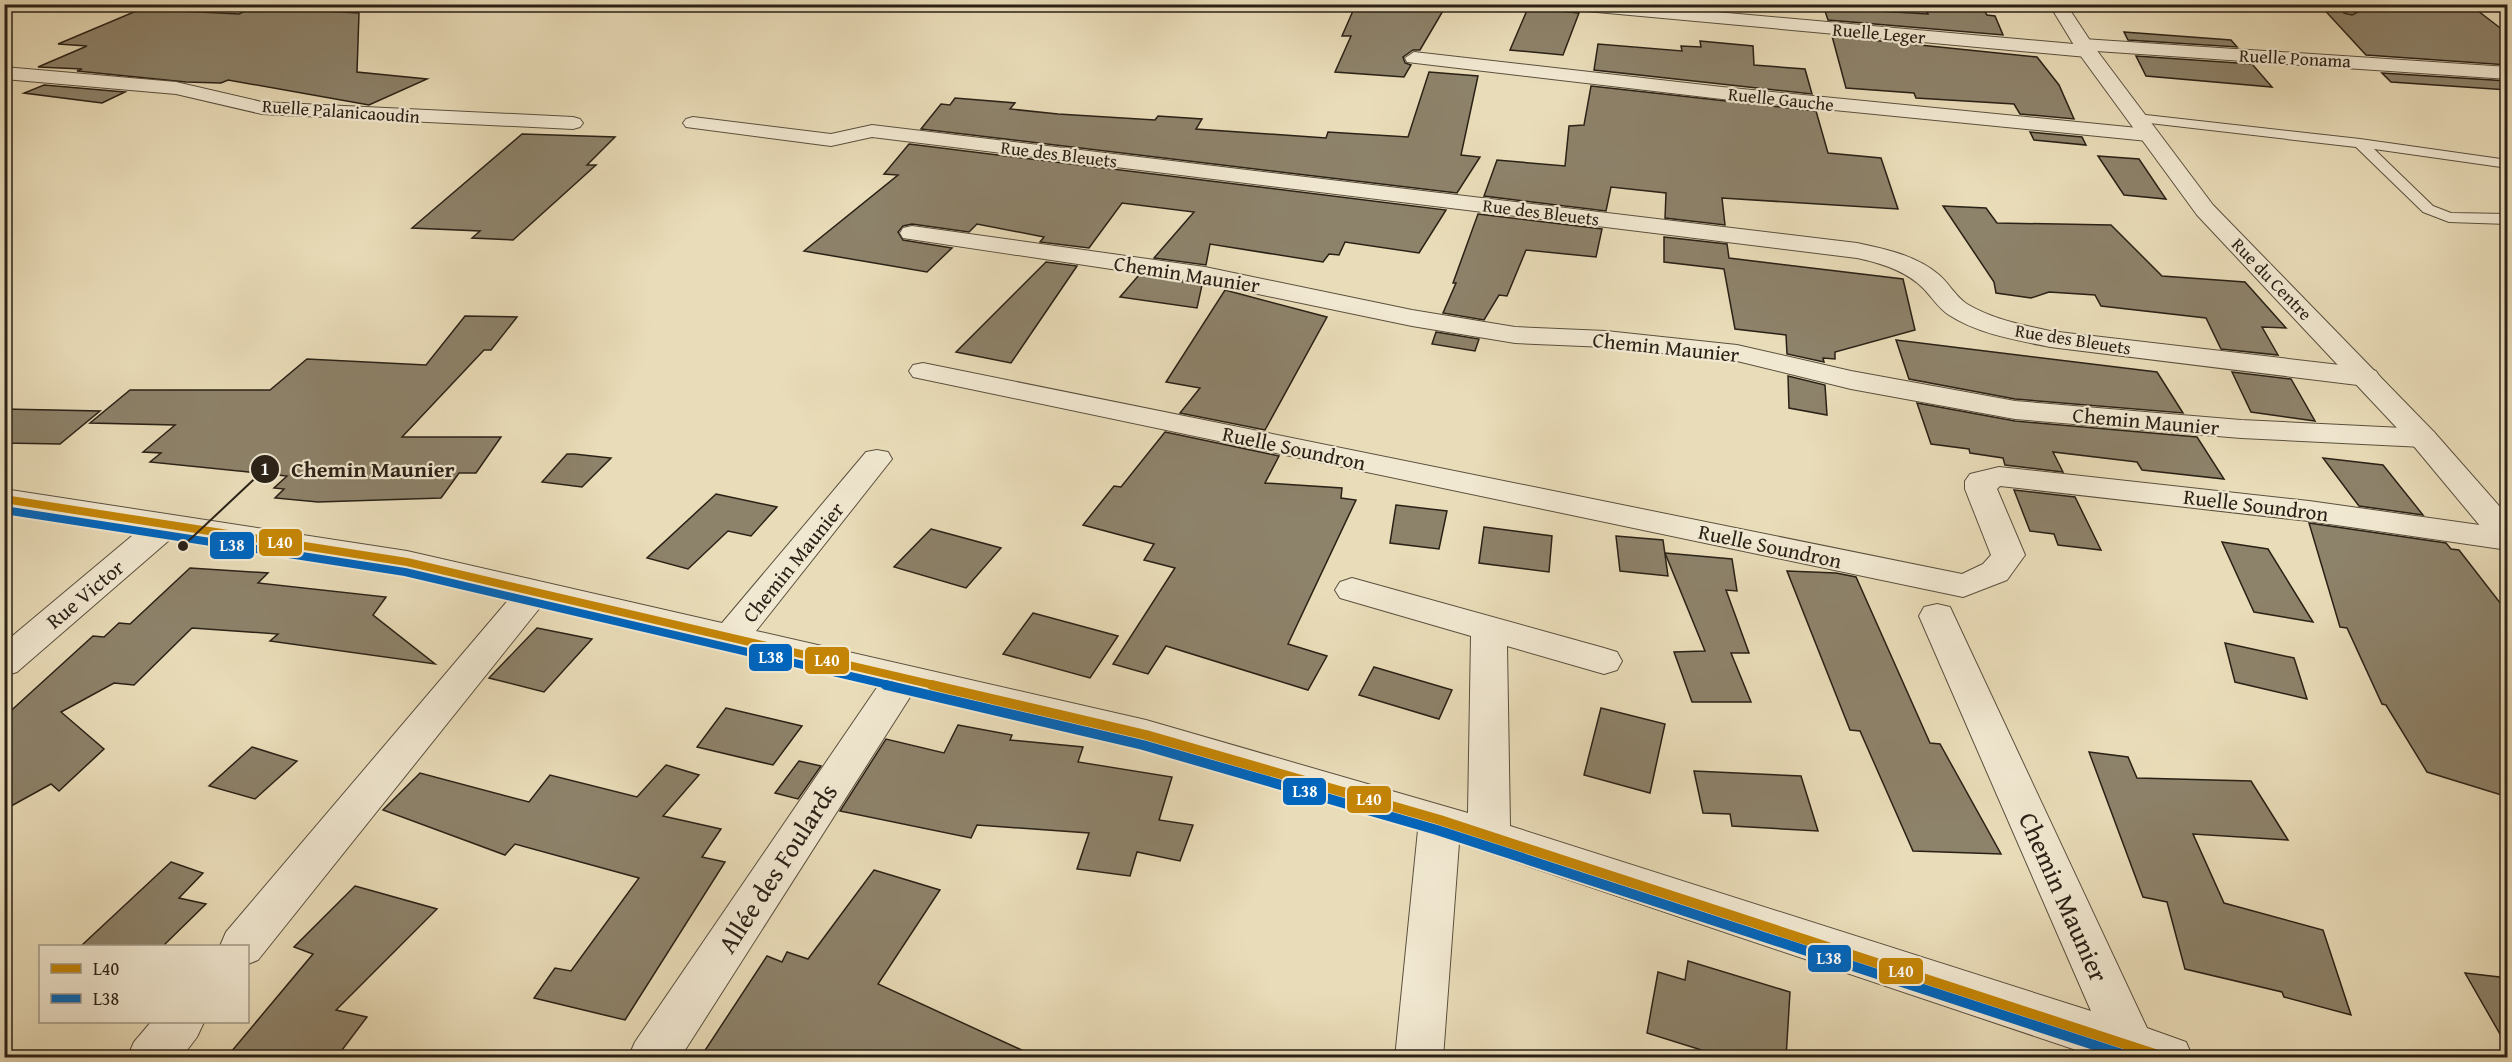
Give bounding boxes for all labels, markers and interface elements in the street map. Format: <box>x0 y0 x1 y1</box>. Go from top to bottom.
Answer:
street label: Ruelle Leger <box>1831 15 1927 51</box>
street label: Ruelle Ponama <box>2238 42 2352 74</box>
street label: Ruelle Gauche <box>1727 80 1835 118</box>
street label: Ruelle Palanicaoudin <box>261 92 421 130</box>
street label: Rue des Bleuets <box>999 133 1119 175</box>
street label: Rue des Bleuets <box>1481 191 1601 233</box>
street label: Rue du Centre <box>2225 231 2319 327</box>
street label: Chemin Maunier <box>1112 247 1262 301</box>
street label: Rue des Bleuets <box>2013 317 2133 361</box>
street label: Chemin Maunier <box>1591 324 1741 370</box>
street label: Chemin Maunier <box>2071 399 2221 443</box>
street label: Ruelle Soundron <box>1219 418 1369 478</box>
callout: Chemin Maunier <box>250 449 467 489</box>
text: Chemin Maunier <box>291 453 455 485</box>
text: 1 <box>260 455 270 482</box>
street label: Ruelle Soundron <box>2182 481 2330 529</box>
street label: Chemin Maunier <box>735 495 852 629</box>
street label: Ruelle Soundron <box>1695 516 1845 576</box>
line badge: L40 <box>258 528 303 557</box>
text: L40 <box>268 530 292 554</box>
line badge: L38 <box>209 531 255 560</box>
text: L38 <box>220 533 244 557</box>
street label: Rue Victor <box>39 552 131 636</box>
line badge: L38 <box>748 643 793 672</box>
text: L38 <box>759 645 783 669</box>
line badge: L40 <box>804 646 850 675</box>
text: L40 <box>815 648 839 672</box>
street label: Allée des Foulards <box>707 775 847 961</box>
line badge: L38 <box>1282 777 1327 806</box>
text: L38 <box>1293 779 1317 803</box>
line badge: L40 <box>1346 785 1392 814</box>
text: L40 <box>1357 787 1381 811</box>
street label: Chemin Maunier <box>2009 806 2119 988</box>
line badge: L38 <box>1807 944 1852 973</box>
legend <box>39 945 249 1023</box>
text: L38 <box>1817 946 1841 970</box>
text: L40 <box>93 955 119 982</box>
line badge: L40 <box>1878 957 1924 985</box>
text: L40 <box>1889 959 1913 983</box>
text: L38 <box>93 985 119 1012</box>

